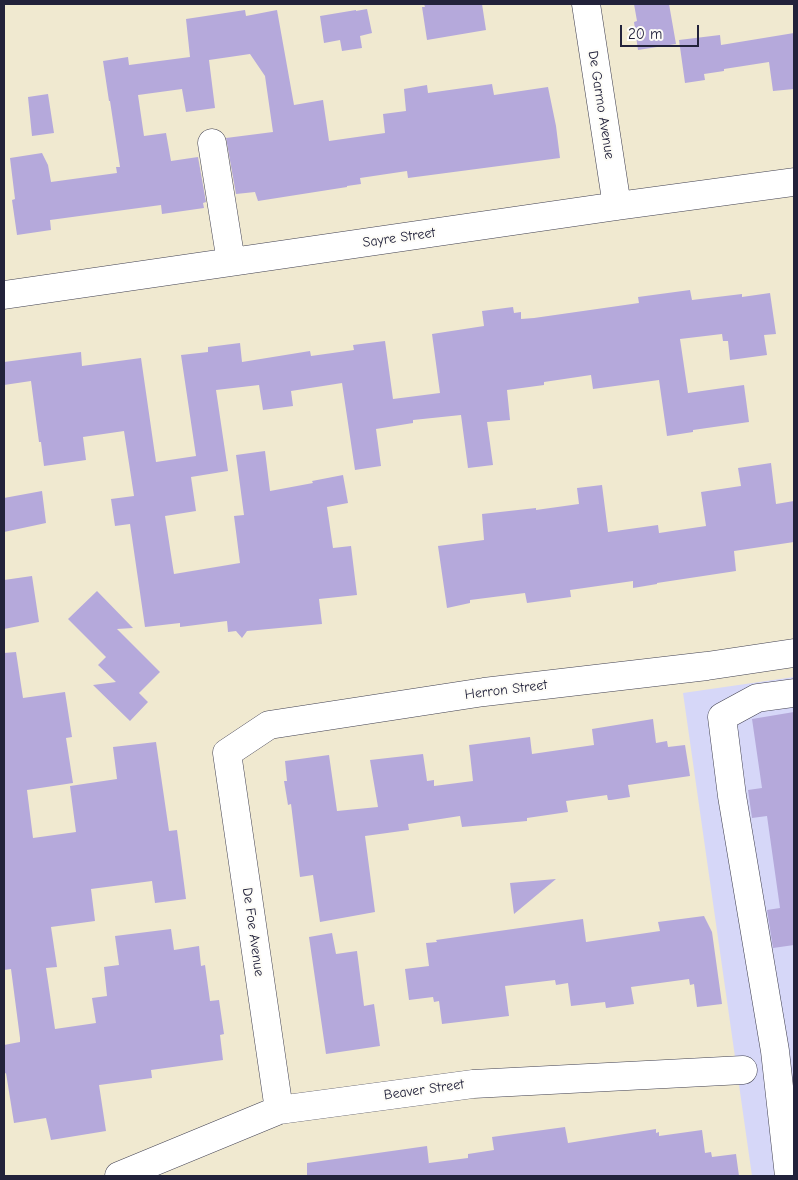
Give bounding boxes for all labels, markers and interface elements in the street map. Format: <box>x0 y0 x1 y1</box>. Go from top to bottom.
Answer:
scale bar <box>623 15 702 47</box>
text: 20 m <box>628 25 662 43</box>
street label: De Garmo Avenue <box>584 50 618 160</box>
street label: Sayre Street <box>362 225 436 251</box>
street label: Herron Street <box>464 677 548 703</box>
street label: De Foe Avenue <box>238 887 268 977</box>
street label: Beaver Street <box>383 1076 465 1104</box>

